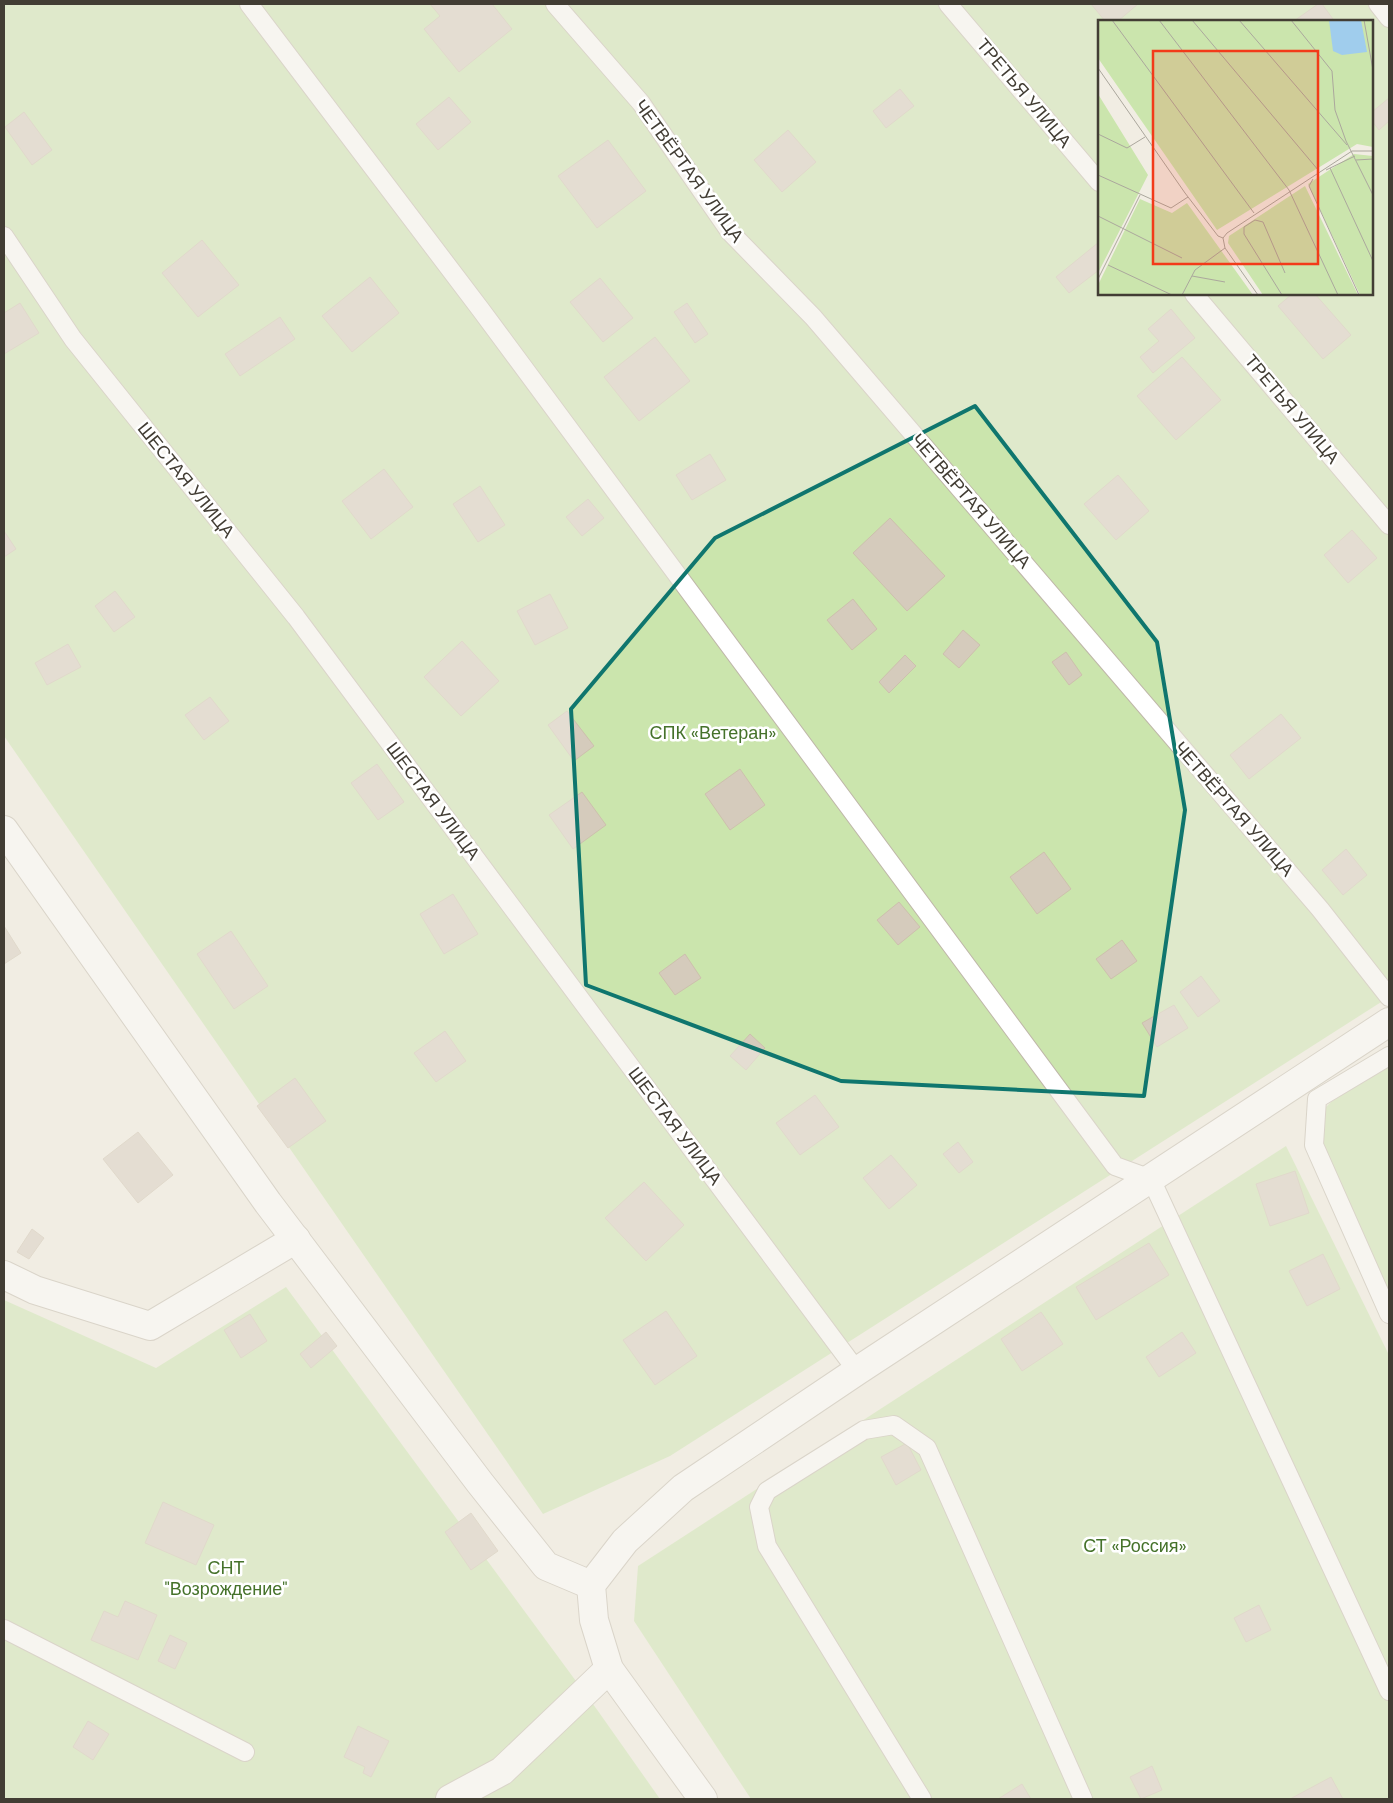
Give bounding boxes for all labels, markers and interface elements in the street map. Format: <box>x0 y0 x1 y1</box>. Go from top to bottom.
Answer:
inset map <box>1098 20 1373 295</box>
street label: ТРЕТЬЯ УЛИЦА <box>971 33 1077 153</box>
street label: ЧЕТВЁРТАЯ УЛИЦА <box>629 95 749 247</box>
street label: ТРЕТЬЯ УЛИЦА <box>1239 349 1345 469</box>
street label: ШЕСТАЯ УЛИЦА <box>132 417 240 543</box>
street label: ЧЕТВЁРТАЯ УЛИЦА <box>906 428 1036 574</box>
park label: СПК «Ветеран» <box>650 721 776 745</box>
street label: ЧЕТВЁРТАЯ УЛИЦА <box>1169 736 1299 882</box>
street label: ШЕСТАЯ УЛИЦА <box>381 737 485 865</box>
street label: ШЕСТАЯ УЛИЦА <box>623 1062 727 1190</box>
park label: СТ «Россия» <box>1083 1534 1187 1558</box>
park label: СНТ "Возрождение" <box>165 1556 287 1601</box>

